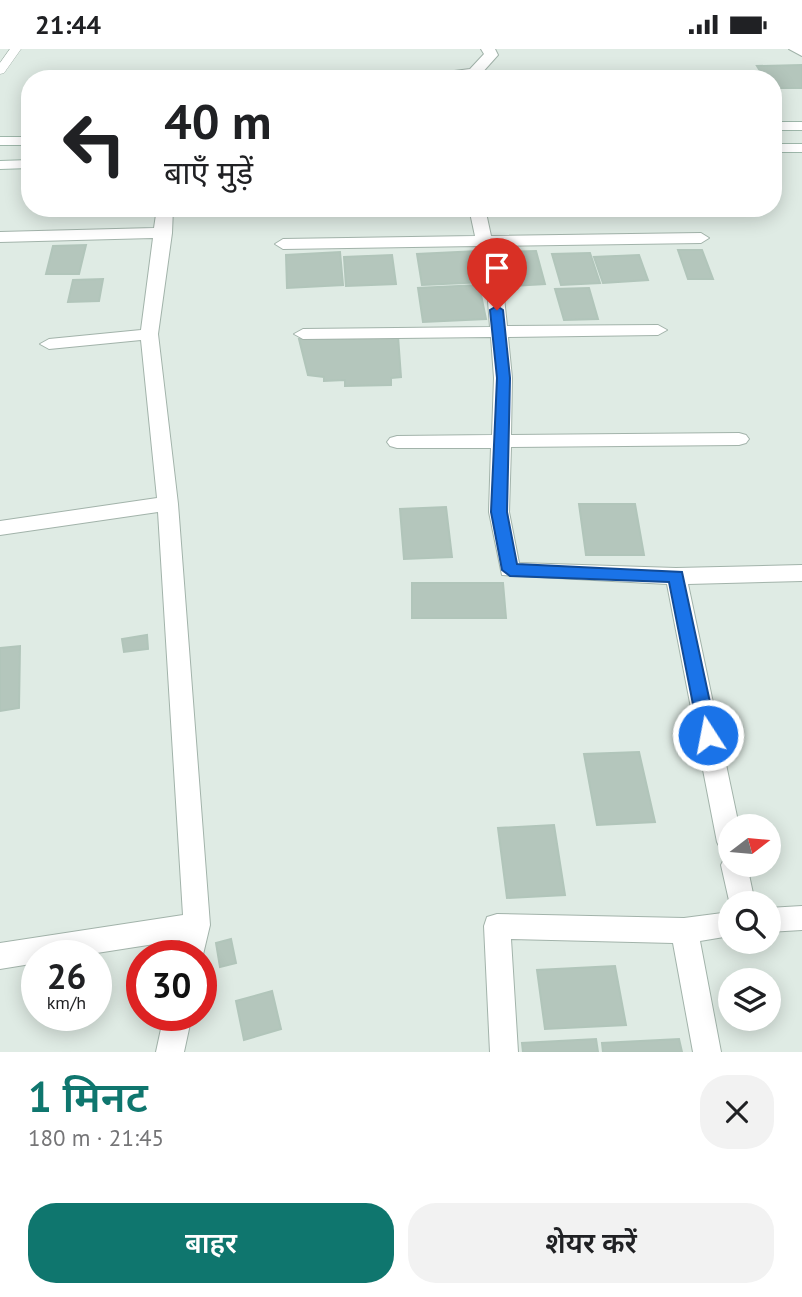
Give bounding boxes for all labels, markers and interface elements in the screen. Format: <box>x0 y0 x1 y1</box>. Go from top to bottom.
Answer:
text: 21:44 <box>35 8 101 41</box>
text: 40 m <box>164 89 271 153</box>
icon: left <box>49 98 140 189</box>
text: बाएँ मुड़ें <box>164 151 253 193</box>
pin <box>467 238 527 310</box>
icon: arrive <box>478 249 516 287</box>
position arrow <box>671 698 745 772</box>
north arrow <box>718 814 780 877</box>
map controls <box>718 814 781 1031</box>
button: search <box>718 891 781 954</box>
speed limit sign: 30 <box>126 940 217 1031</box>
text: 26 <box>47 953 86 999</box>
button: layers <box>718 968 781 1031</box>
text: km/h <box>47 991 86 1014</box>
text: 1 मिनट <box>28 1069 148 1124</box>
button: close <box>700 1075 774 1149</box>
text: 180 m · 21:45 <box>28 1123 164 1152</box>
button: बाहर <box>28 1203 394 1283</box>
button: शेयर करें <box>408 1203 774 1283</box>

